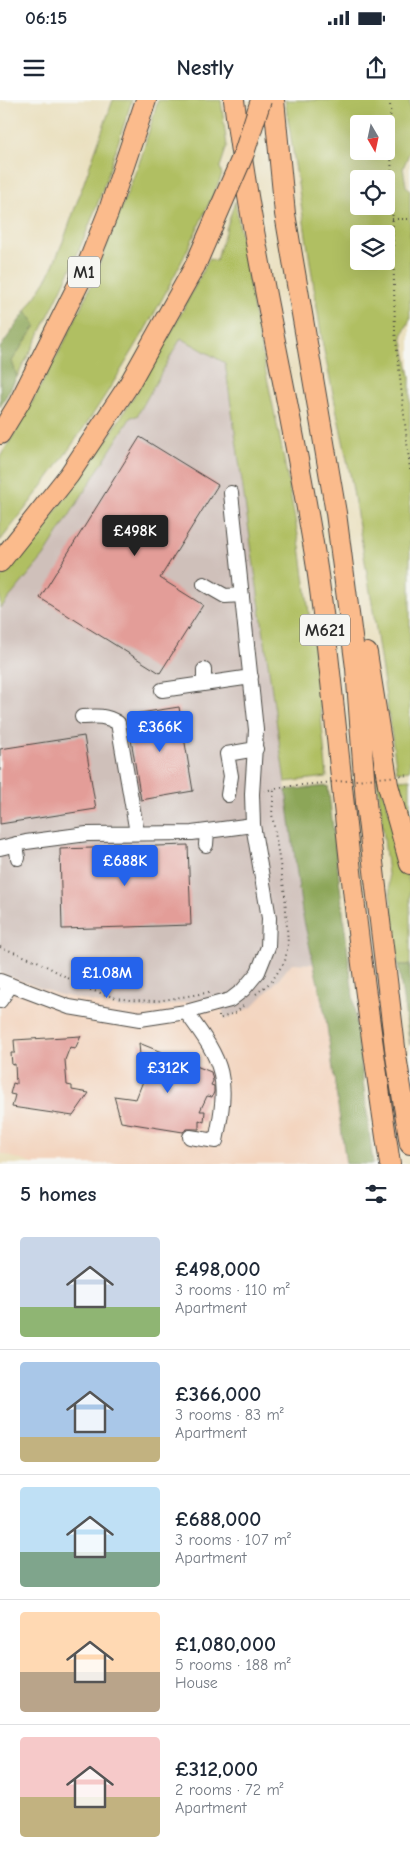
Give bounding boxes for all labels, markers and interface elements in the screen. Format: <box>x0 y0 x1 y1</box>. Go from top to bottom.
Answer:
text: 06:15 <box>25 7 67 29</box>
icon: menu <box>20 54 48 82</box>
icon: share <box>362 54 390 82</box>
text: Nestly <box>177 55 233 81</box>
north arrow <box>350 115 395 160</box>
map controls <box>350 115 395 270</box>
button: locate <box>350 170 395 215</box>
button: layers <box>350 225 395 270</box>
road number: M1 <box>68 256 100 288</box>
pin: £498K <box>100 514 170 557</box>
text: £498K <box>113 522 157 540</box>
road number: M621 <box>300 614 350 646</box>
pin: £366K <box>125 710 195 753</box>
text: £366K <box>138 718 182 736</box>
pin: £688K <box>90 844 160 887</box>
text: £688K <box>103 852 147 870</box>
pin: £1.08M <box>66 956 148 999</box>
text: £1.08M <box>82 964 132 982</box>
pin: £312K <box>133 1052 203 1094</box>
text: £312K <box>147 1059 189 1077</box>
icon: filters <box>362 1180 390 1208</box>
text: 5 homes <box>20 1182 97 1206</box>
icon: home <box>60 1257 120 1317</box>
text: £498,000 <box>175 1257 260 1281</box>
text: 3 rooms · 110 m² <box>175 1281 290 1299</box>
text: Apartment <box>175 1299 247 1317</box>
icon: home <box>60 1382 120 1442</box>
text: £366,000 <box>175 1382 261 1406</box>
text: 3 rooms · 83 m² <box>175 1406 284 1424</box>
text: Apartment <box>175 1424 247 1442</box>
icon: home <box>60 1507 120 1567</box>
text: £688,000 <box>175 1507 261 1531</box>
text: 3 rooms · 107 m² <box>175 1531 291 1549</box>
text: Apartment <box>175 1549 247 1567</box>
icon: home <box>60 1632 120 1692</box>
text: £1,080,000 <box>175 1632 276 1656</box>
text: 5 rooms · 188 m² <box>175 1656 291 1674</box>
text: House <box>175 1674 218 1692</box>
icon: home <box>60 1757 120 1817</box>
text: £312,000 <box>175 1757 258 1781</box>
text: 2 rooms · 72 m² <box>175 1781 284 1799</box>
text: Apartment <box>175 1799 247 1817</box>

